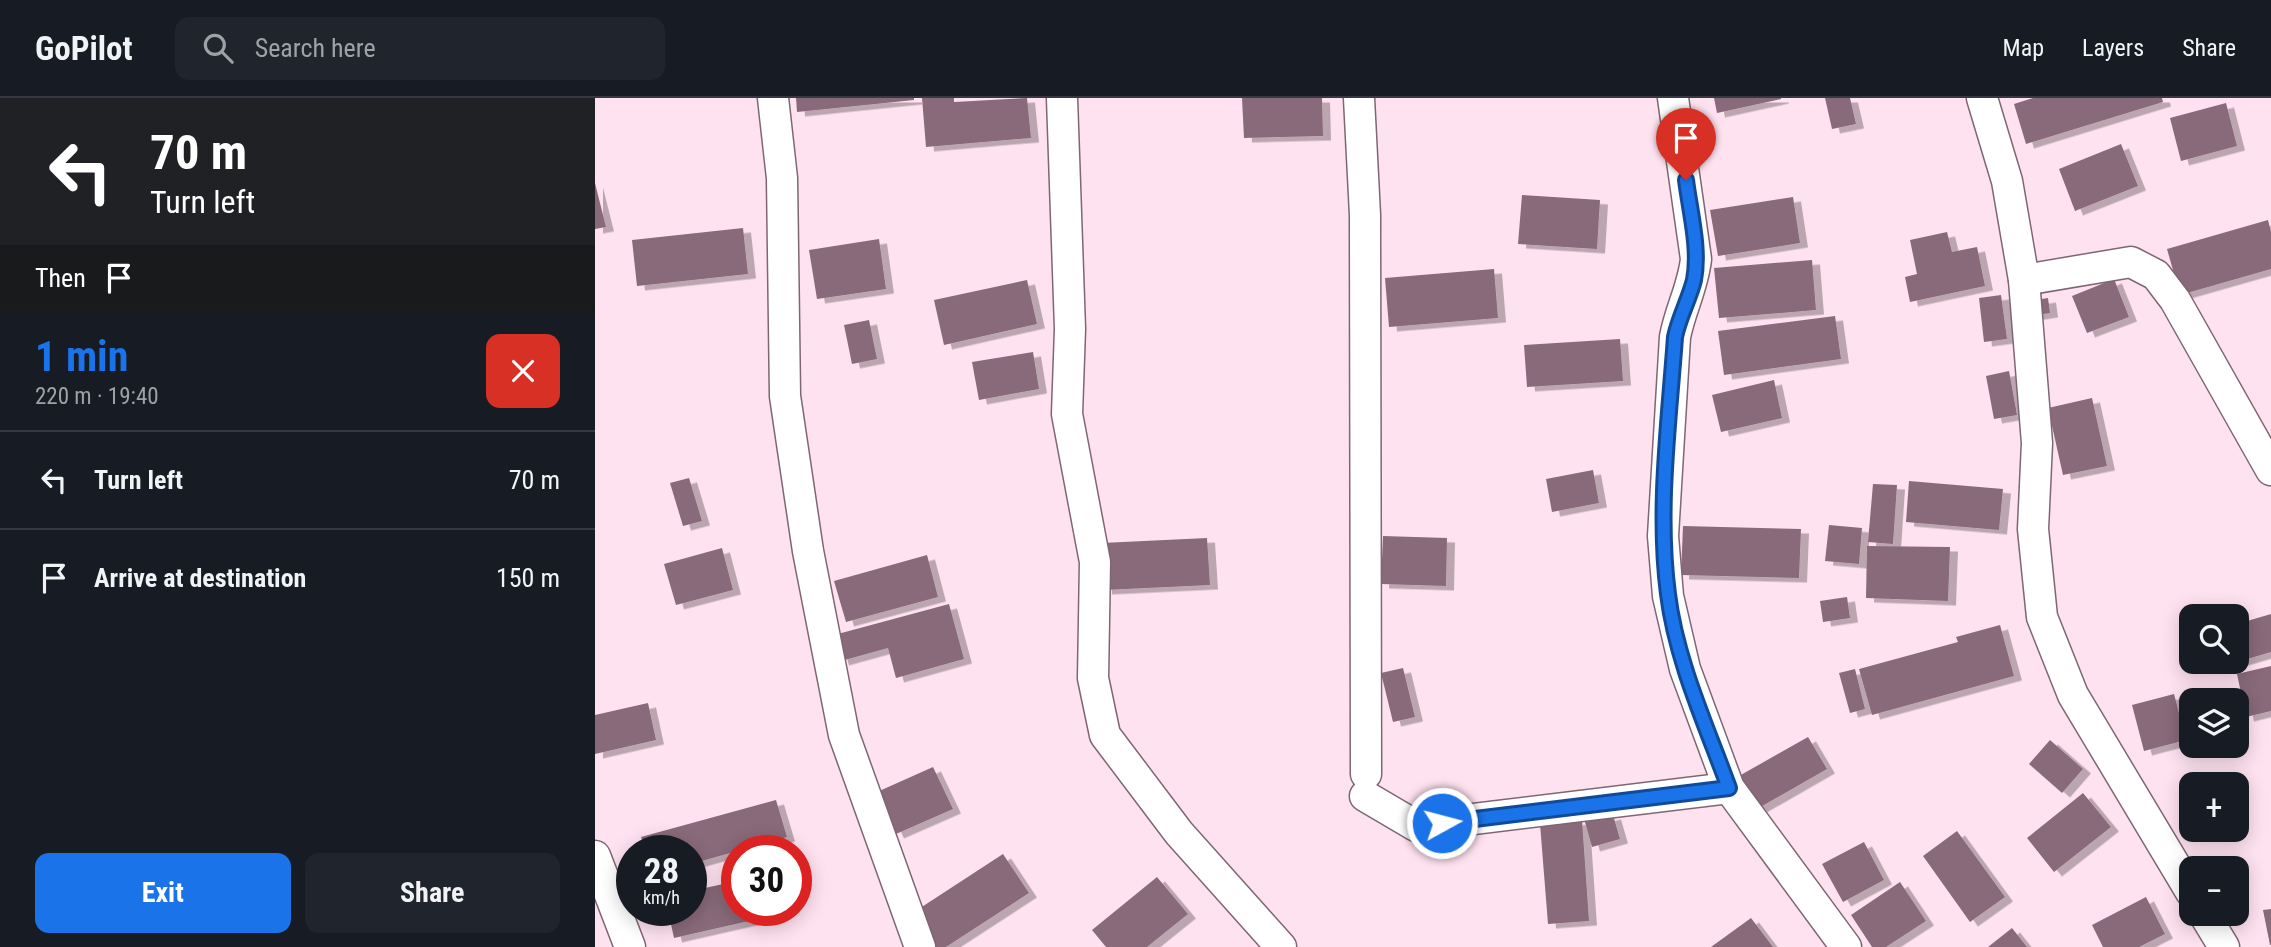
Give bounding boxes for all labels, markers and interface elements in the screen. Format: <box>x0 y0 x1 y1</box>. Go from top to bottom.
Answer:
search box <box>175 17 665 80</box>
text: GoPilot <box>35 29 133 68</box>
icon: search <box>199 29 237 67</box>
text: Search here <box>255 33 376 63</box>
text: Map <box>2003 34 2044 62</box>
text: Layers <box>2082 34 2144 62</box>
text: Share <box>2182 34 2236 62</box>
pin <box>1656 108 1716 180</box>
icon: arrive <box>1667 119 1705 157</box>
text: 70 m <box>150 124 247 181</box>
icon: left <box>35 126 126 217</box>
text: Turn left <box>150 183 255 221</box>
icon: arrive <box>100 259 138 297</box>
text: Then <box>35 263 86 293</box>
text: 1 min <box>35 332 128 381</box>
button: close <box>486 334 560 408</box>
text: 220 m · 19:40 <box>35 383 159 410</box>
icon: left <box>35 461 73 499</box>
text: Turn left <box>94 465 183 495</box>
text: 70 m <box>509 465 560 495</box>
icon: arrive <box>35 559 73 597</box>
text: Arrive at destination <box>94 563 306 593</box>
text: 150 m <box>496 563 560 593</box>
map controls <box>2179 604 2249 926</box>
button: search <box>2179 604 2249 674</box>
button: layers <box>2179 688 2249 758</box>
button: + <box>2179 772 2249 842</box>
position arrow <box>1405 786 1479 860</box>
speed limit sign: 30 <box>721 835 812 926</box>
text: 28 <box>644 851 679 892</box>
button: Exit <box>35 853 291 933</box>
button: Share <box>305 853 560 933</box>
button: − <box>2179 856 2249 926</box>
text: km/h <box>643 887 680 908</box>

